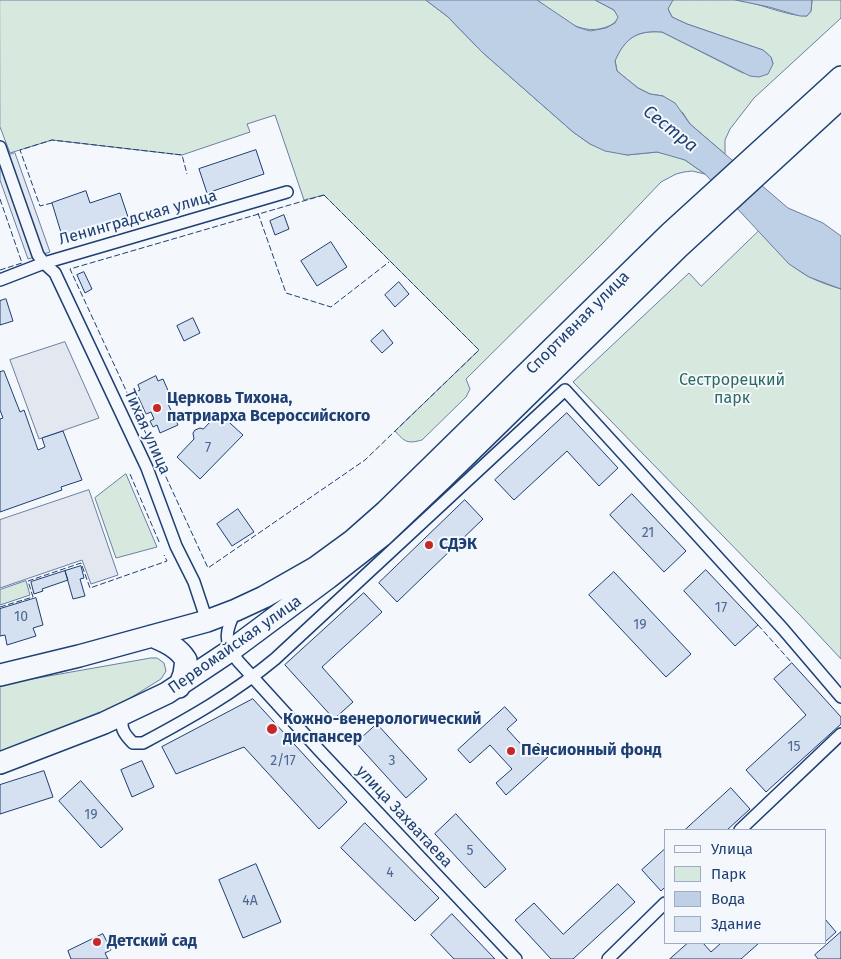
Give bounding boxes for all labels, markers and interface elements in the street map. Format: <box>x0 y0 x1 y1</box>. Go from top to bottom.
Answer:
water label: Сестра <box>638 101 702 157</box>
street label: Ленинградская улица <box>57 186 219 250</box>
street label: Спортивная улица <box>522 267 634 379</box>
park label: Сестрорецкий парк <box>679 371 785 409</box>
street label: Тихая улица <box>120 386 174 478</box>
place label: Церковь Тихона, патриарха Всероссийского <box>167 389 370 427</box>
marker: Церковь Тихона, патриарха Всероссийского <box>151 402 163 414</box>
house number: 7 <box>205 440 211 456</box>
house number: 21 <box>642 525 654 541</box>
place label: СДЭК <box>439 535 477 555</box>
marker: СДЭК <box>423 539 435 551</box>
street label: Первомайская улица <box>165 592 305 698</box>
house number: 17 <box>715 600 727 616</box>
house number: 10 <box>14 609 28 625</box>
house number: 19 <box>633 617 647 633</box>
place label: Кожно-венерологический диспансер <box>283 710 482 748</box>
marker: Кожно-венерологический диспансер <box>265 722 279 736</box>
house number: 15 <box>787 739 801 755</box>
place label: Пенсионный фонд <box>521 741 661 761</box>
marker: Пенсионный фонд <box>505 745 517 757</box>
house number: 2/17 <box>270 753 296 769</box>
house number: 3 <box>389 753 395 769</box>
street label: улица Захватаева <box>352 762 456 872</box>
house number: 19 <box>84 807 98 823</box>
legend <box>664 829 826 944</box>
text: Улица <box>711 840 753 858</box>
house number: 5 <box>466 843 474 859</box>
house number: 4 <box>386 865 394 881</box>
text: Парк <box>711 865 746 883</box>
text: Вода <box>711 890 745 908</box>
house number: 4А <box>242 893 258 909</box>
text: Здание <box>711 915 761 933</box>
place label: Детский сад <box>107 932 197 952</box>
marker: Детский сад <box>91 936 103 948</box>

